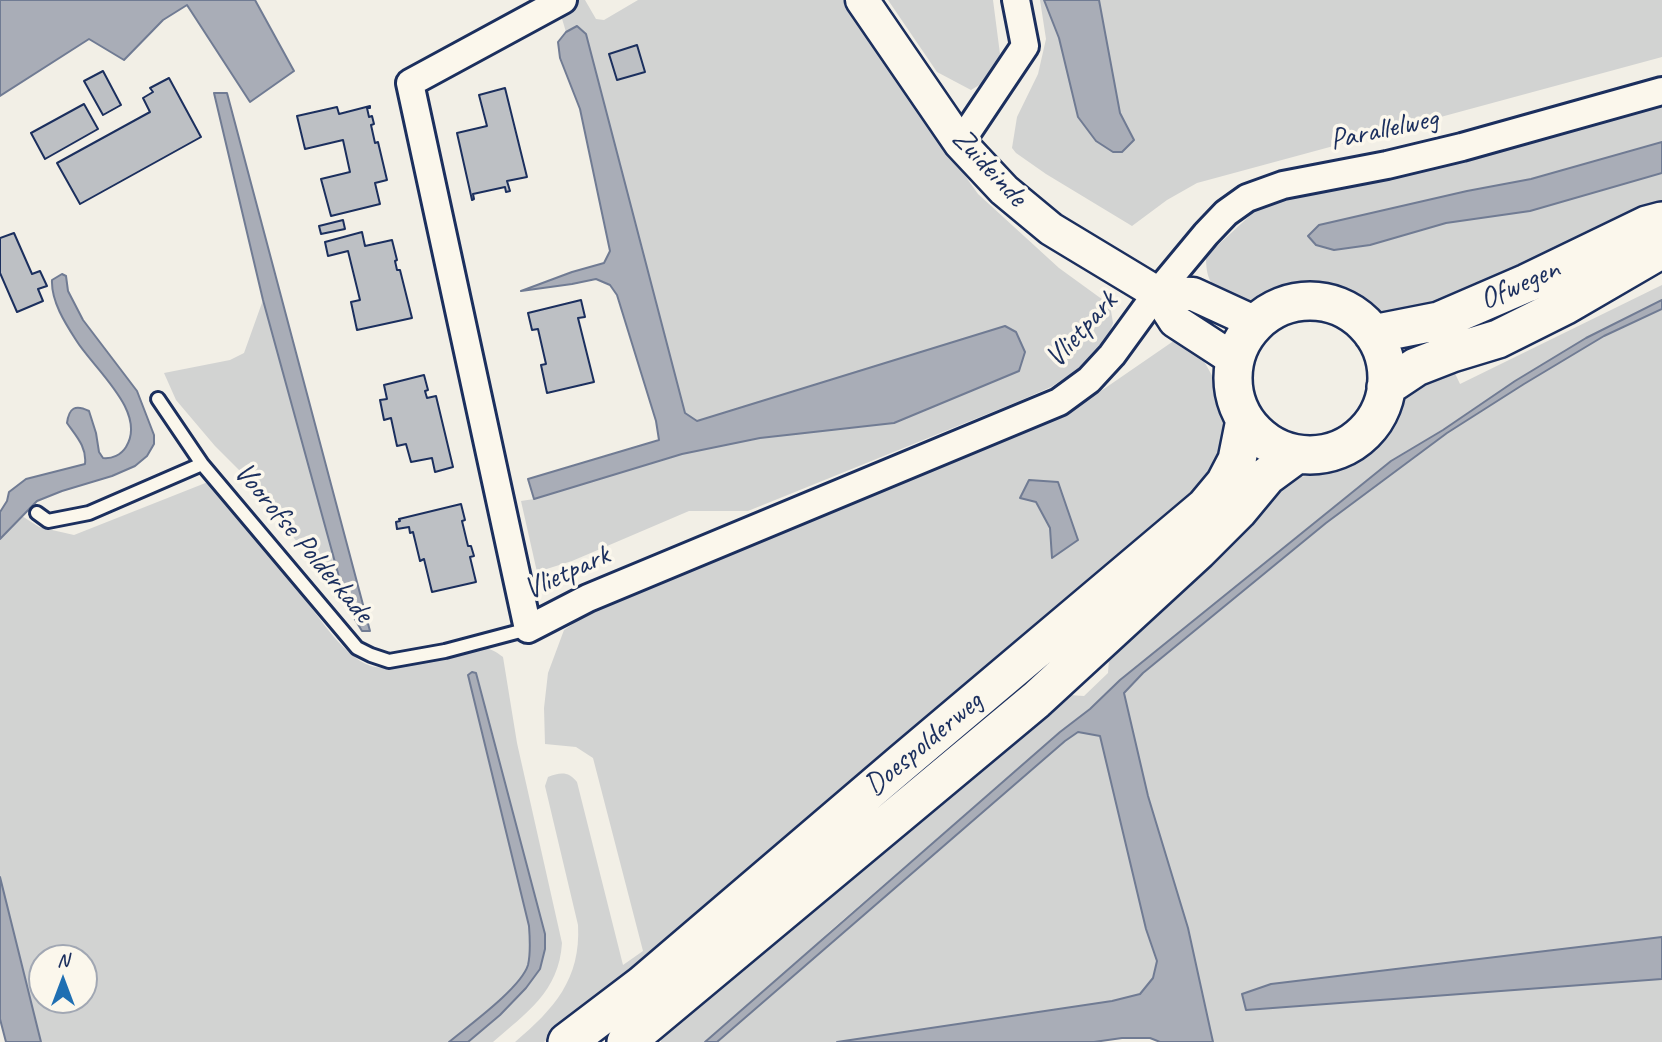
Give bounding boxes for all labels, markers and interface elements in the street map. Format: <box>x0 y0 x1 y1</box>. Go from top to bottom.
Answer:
street label: Parallelweg <box>1327 101 1441 159</box>
street label: Zuideinde <box>944 121 1034 215</box>
street label: Ofwegen <box>1475 252 1565 318</box>
street label: Vlietpark <box>1038 284 1126 376</box>
street label: Voorofse Polderkade <box>226 456 380 630</box>
street label: Vlietpark <box>518 538 616 608</box>
street label: Doespolderweg <box>857 684 991 804</box>
north arrow <box>28 944 98 1014</box>
text: N <box>57 948 69 972</box>

